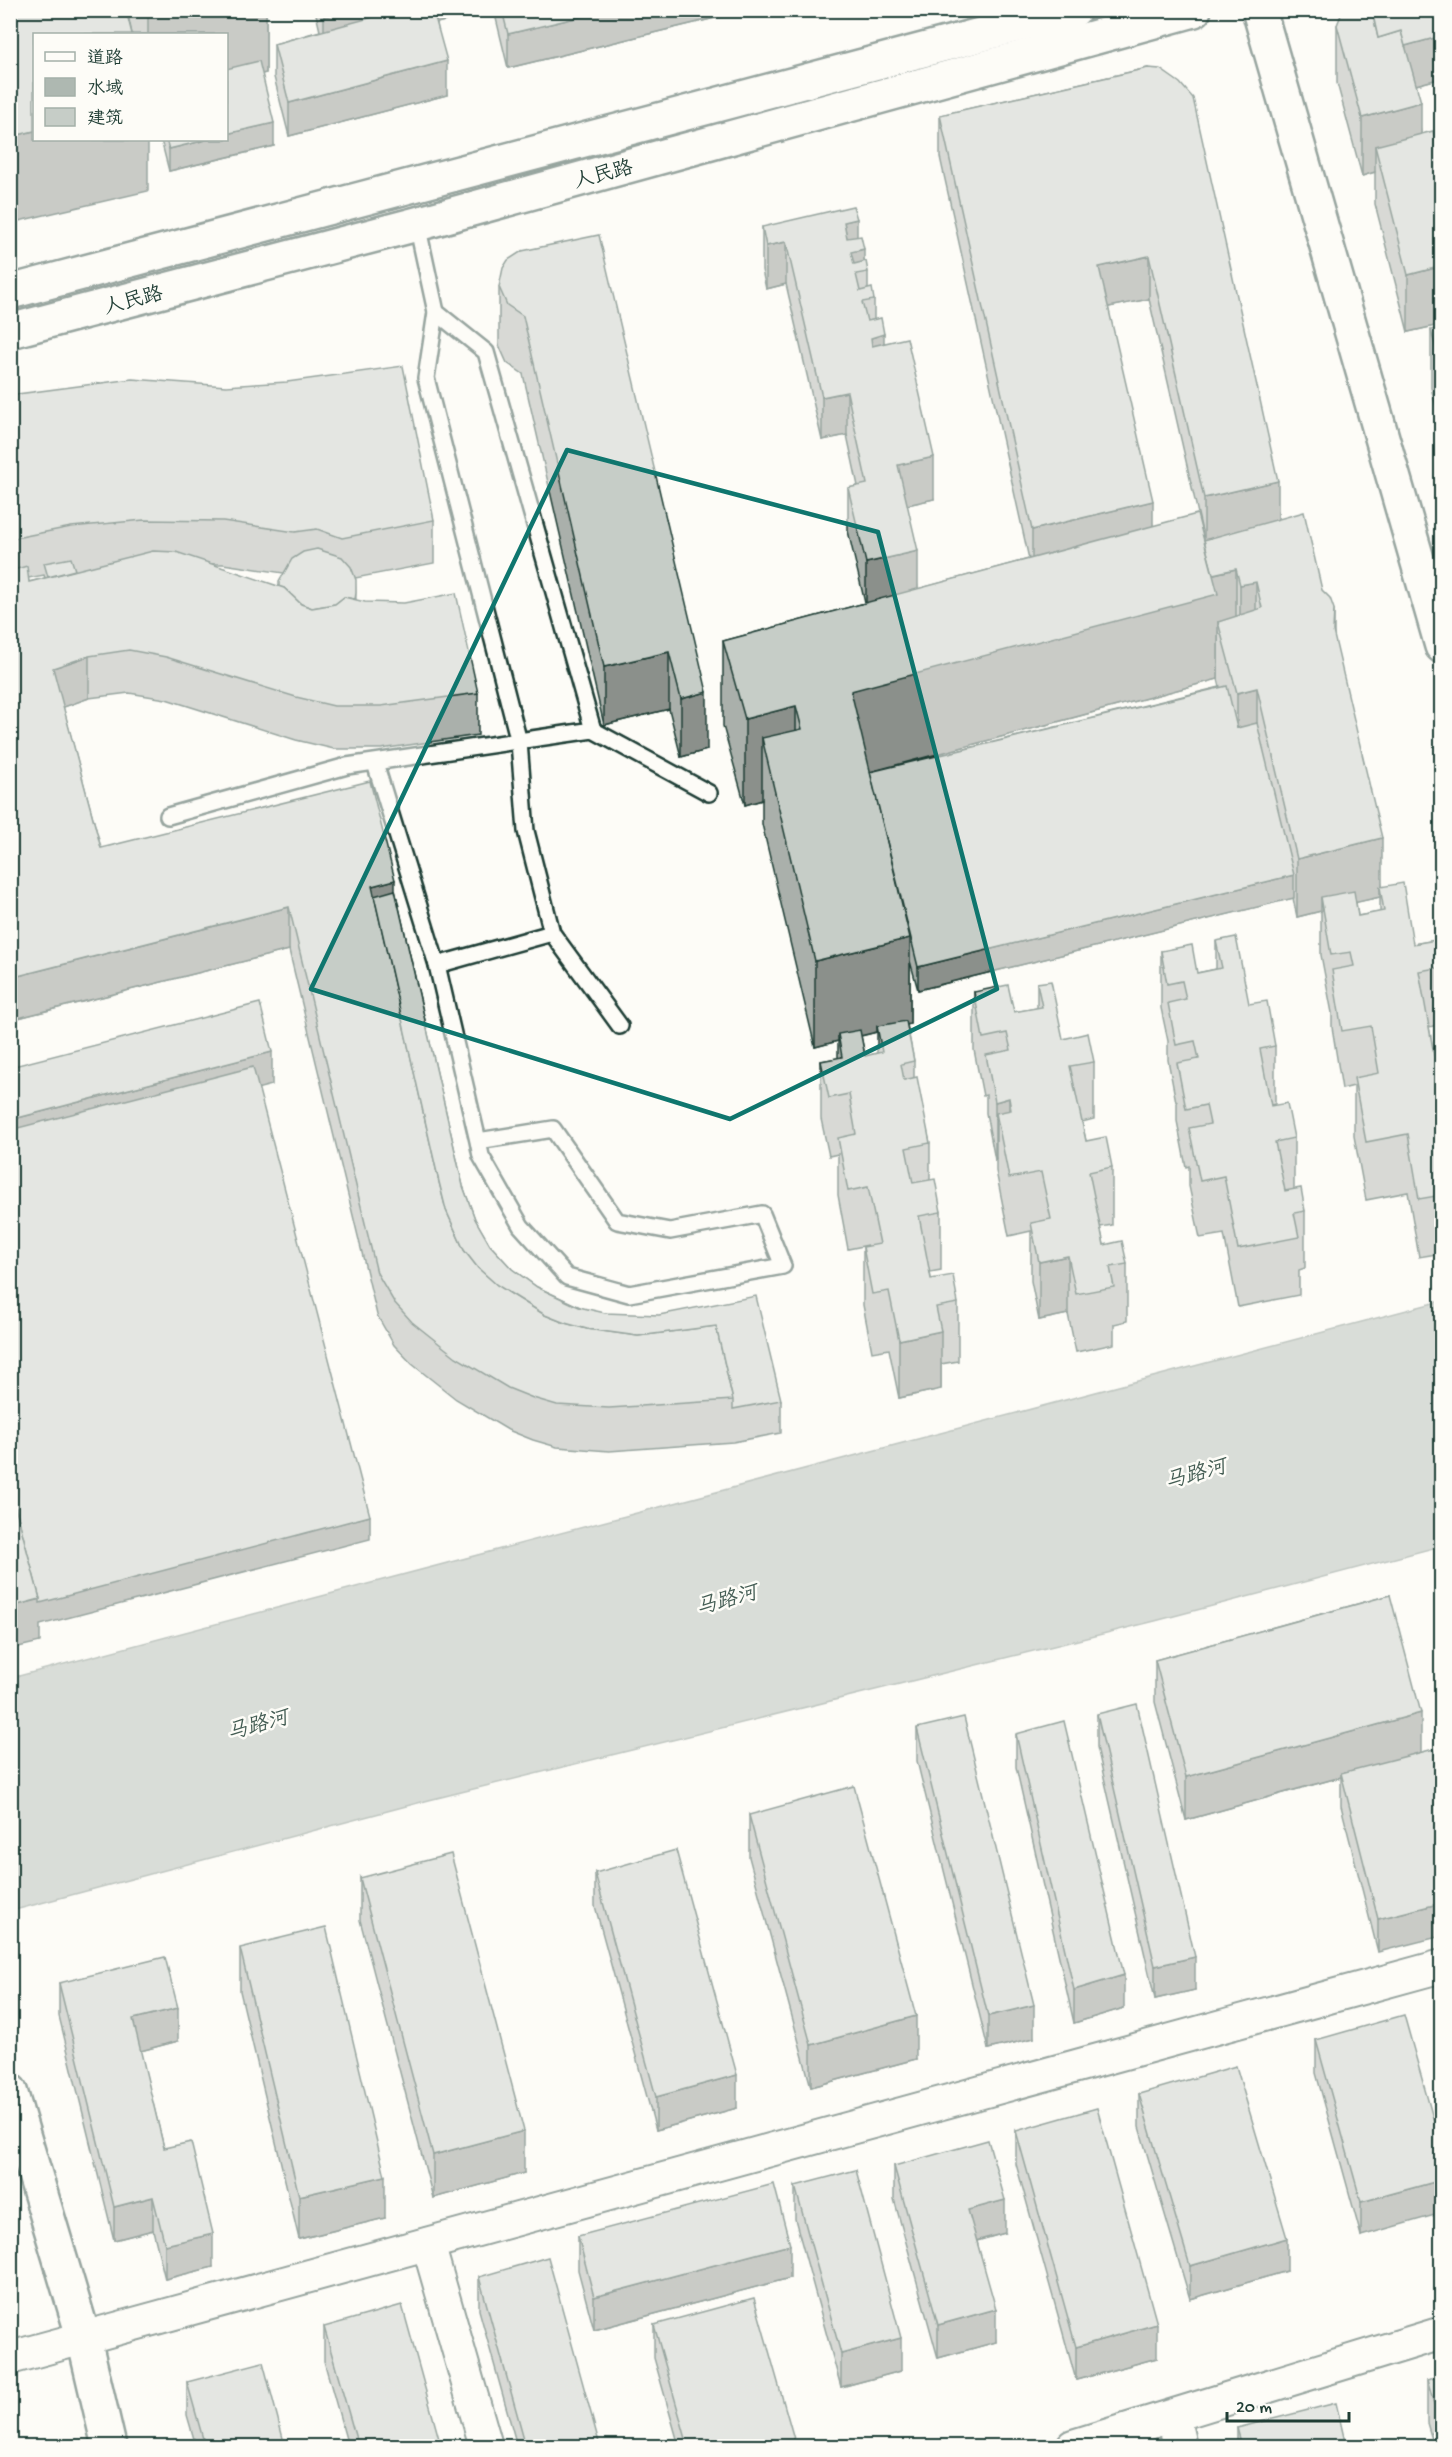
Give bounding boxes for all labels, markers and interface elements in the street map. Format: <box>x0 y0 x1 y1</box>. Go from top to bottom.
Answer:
legend <box>33 33 228 141</box>
text: 道路 <box>87 48 123 70</box>
text: 水域 <box>87 78 123 100</box>
text: 建筑 <box>87 108 123 130</box>
street label: 人民路 <box>571 155 637 195</box>
street label: 人民路 <box>101 281 167 321</box>
water label: 马路河 <box>1162 1453 1232 1497</box>
water label: 马路河 <box>693 1579 763 1623</box>
water label: 马路河 <box>224 1704 294 1748</box>
scale bar <box>1227 2385 1348 2423</box>
text: 20 m <box>1236 2398 1272 2419</box>

